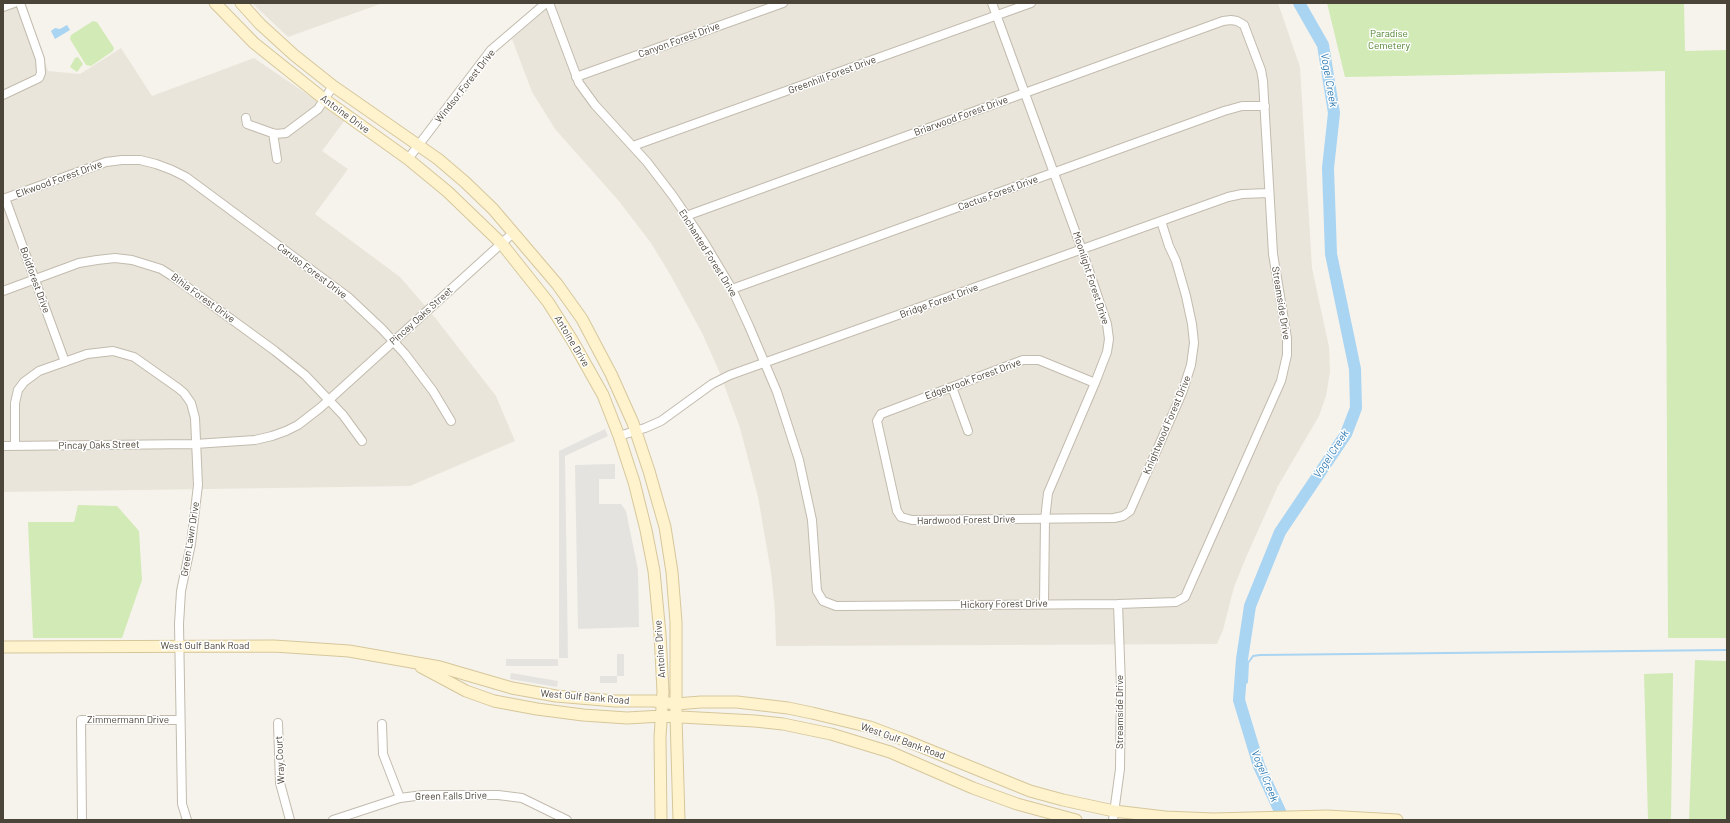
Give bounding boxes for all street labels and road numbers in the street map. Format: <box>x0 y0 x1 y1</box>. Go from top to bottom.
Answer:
street label: Canyon Forest Drive <box>637 20 721 60</box>
street label: Windsor Forest Drive <box>432 47 498 125</box>
street label: Greenhill Forest Drive <box>786 54 878 96</box>
street label: Antoine Drive <box>318 92 372 136</box>
street label: Briarwood Forest Drive <box>912 93 1010 139</box>
street label: Elkwood Forest Drive <box>14 158 104 200</box>
street label: Cactus Forest Drive <box>956 173 1040 213</box>
street label: Enchanted Forest Drive <box>676 207 740 299</box>
street label: Moonlight Forest Drive <box>1070 230 1112 326</box>
street label: Caruso Forest Drive <box>275 241 349 301</box>
street label: Boldforest Drive <box>17 245 53 315</box>
street label: Streamside Drive <box>1269 265 1293 341</box>
street label: Bihia Forest Drive <box>169 271 237 325</box>
street label: Bridge Forest Drive <box>898 281 980 321</box>
street label: Pincay Oaks Street <box>387 284 455 348</box>
street label: Antoine Drive <box>552 313 592 369</box>
street label: Edgebrook Forest Drive <box>923 356 1023 402</box>
street label: Knightwood Forest Drive <box>1141 374 1193 476</box>
street label: Pincay Oaks Street <box>58 438 140 452</box>
street label: Green Lawn Drive <box>178 501 202 577</box>
street label: Hardwood Forest Drive <box>917 513 1015 527</box>
street label: Hickory Forest Drive <box>960 597 1048 611</box>
street label: Antoine Drive <box>652 620 668 678</box>
street label: West Gulf Bank Road <box>160 640 250 652</box>
street label: Streamside Drive <box>1114 675 1126 749</box>
street label: West Gulf Bank Road <box>540 687 630 707</box>
street label: Zimmermann Drive <box>87 714 169 726</box>
street label: West Gulf Bank Road <box>859 720 947 762</box>
street label: Wray Court <box>273 736 287 784</box>
street label: Green Falls Drive <box>415 789 487 803</box>

